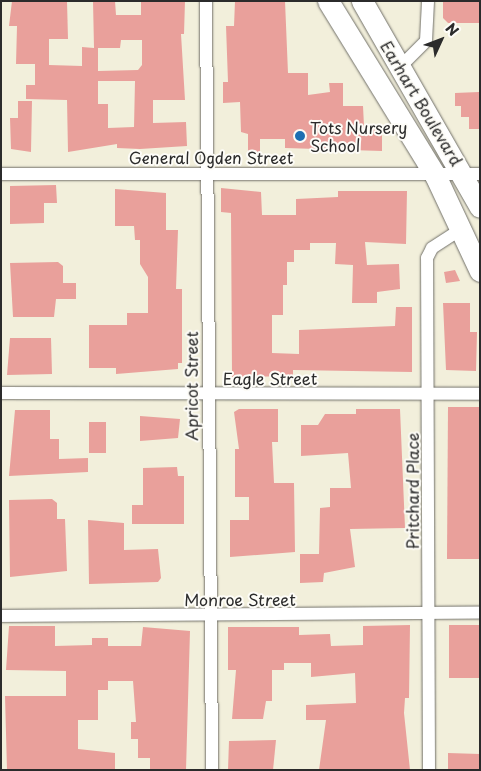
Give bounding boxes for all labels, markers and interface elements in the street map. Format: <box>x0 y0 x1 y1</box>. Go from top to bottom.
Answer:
north arrow <box>416 15 466 65</box>
text: N <box>441 18 464 41</box>
street label: Earhart Boulevard <box>377 37 467 169</box>
place label: Tots Nursery School <box>310 117 409 155</box>
marker: Tots Nursery School <box>294 130 306 142</box>
street label: General Ogden Street <box>127 147 295 167</box>
street label: Apricot Street <box>181 330 201 442</box>
street label: Eagle Street <box>222 368 318 388</box>
street label: Pritchard Place <box>402 432 422 550</box>
street label: Monroe Street <box>184 589 296 609</box>

